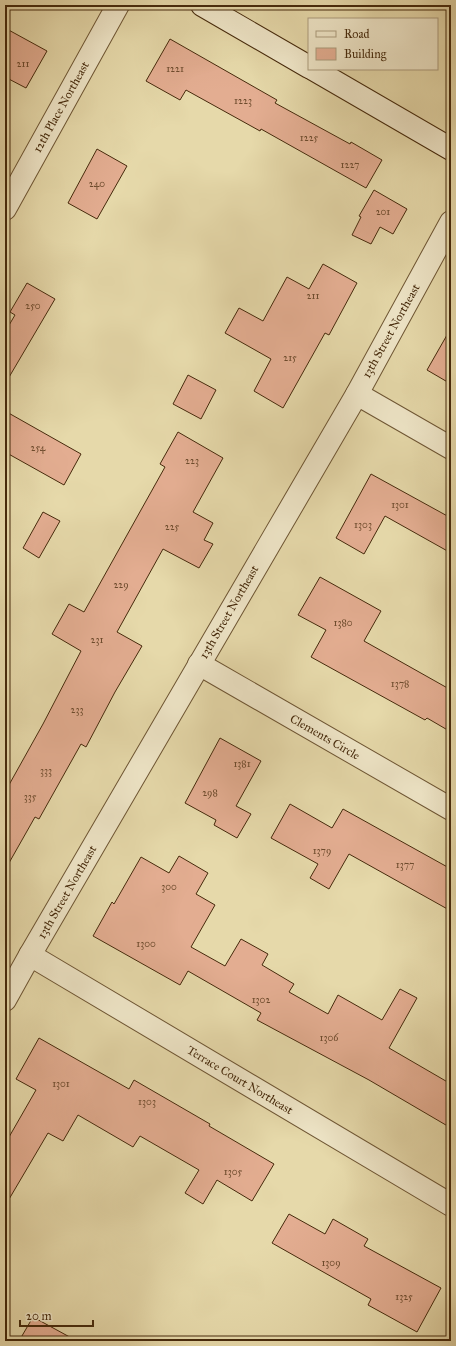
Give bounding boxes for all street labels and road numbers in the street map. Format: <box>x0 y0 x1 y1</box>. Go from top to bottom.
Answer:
street label: 12th Place Northeast <box>30 58 92 155</box>
street label: 13th Street Northeast <box>359 281 423 381</box>
street label: 13th Street Northeast <box>197 562 262 661</box>
street label: Clements Circle <box>288 711 362 763</box>
street label: 13th Street Northeast <box>35 842 100 941</box>
street label: Terrace Court Northeast <box>184 1043 296 1118</box>

